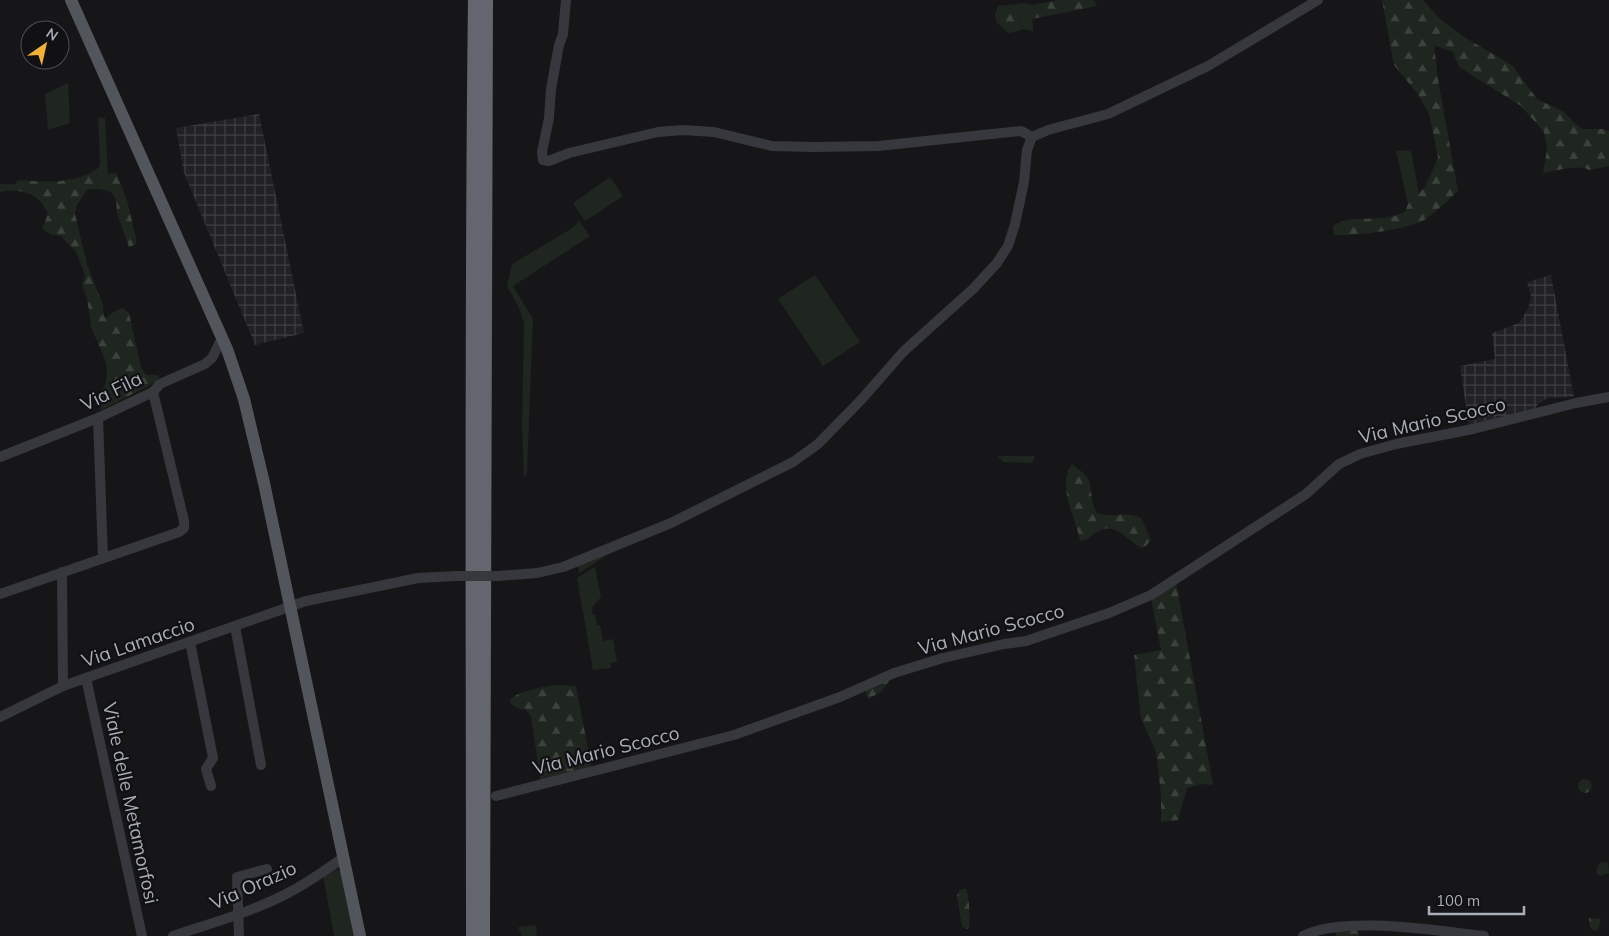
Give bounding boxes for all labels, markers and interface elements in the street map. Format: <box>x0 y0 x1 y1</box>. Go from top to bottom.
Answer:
north arrow <box>20 20 70 70</box>
text: N <box>43 24 62 45</box>
street label: Via Fila <box>76 366 146 416</box>
street label: Via Mario Scocco <box>1356 391 1508 449</box>
street label: Via Mario Scocco <box>915 598 1067 660</box>
street label: Via Lamaccio <box>78 611 198 673</box>
street label: Viale delle Metamorfosi <box>98 700 164 906</box>
street label: Via Mario Scocco <box>530 720 682 780</box>
street label: Via Orazio <box>206 855 300 915</box>
scale bar <box>1429 884 1524 916</box>
text: 100 m <box>1436 891 1480 910</box>

